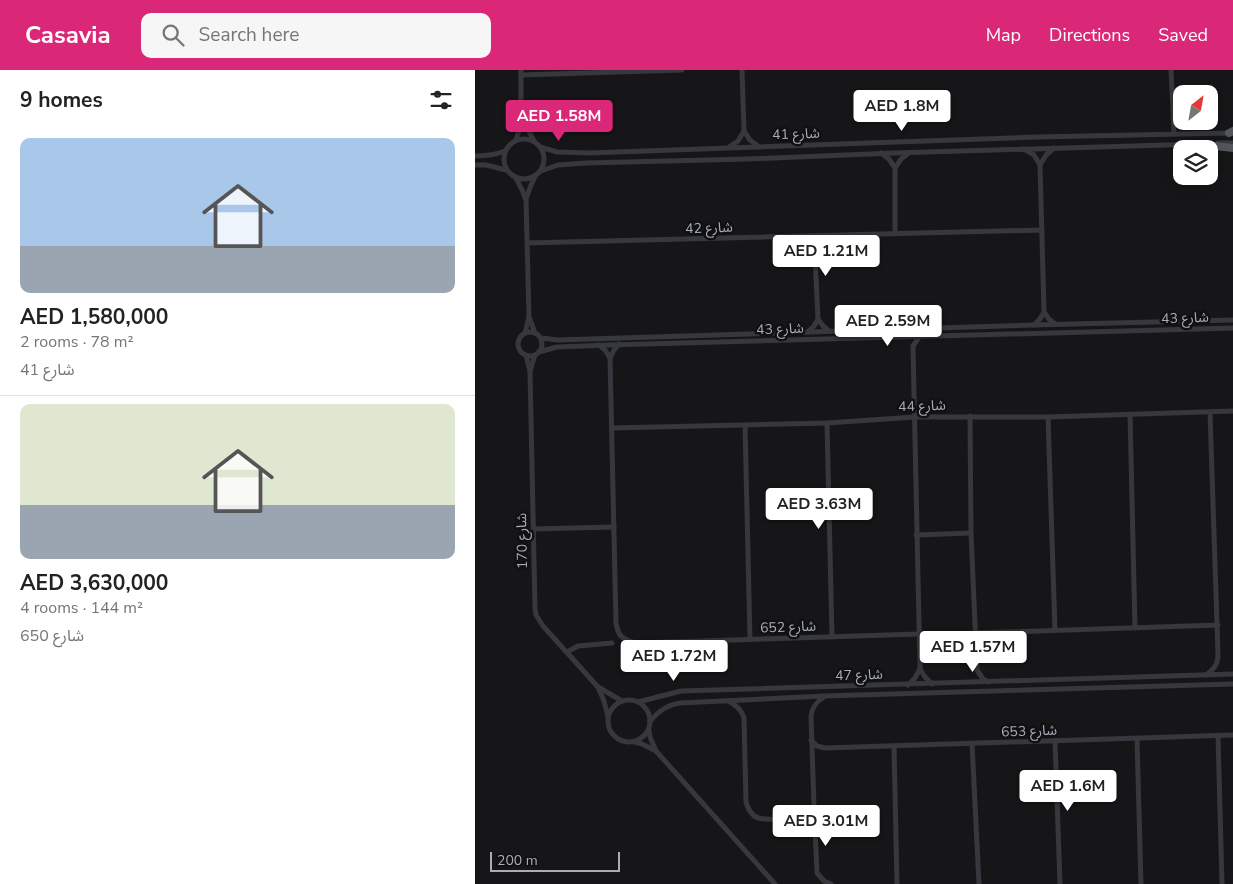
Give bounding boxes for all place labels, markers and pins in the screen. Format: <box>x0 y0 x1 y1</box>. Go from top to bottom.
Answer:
pin: AED 1.8M <box>850 90 954 132</box>
pin: AED 1.58M <box>502 100 616 142</box>
pin: AED 1.21M <box>769 234 883 277</box>
pin: AED 2.59M <box>831 304 945 347</box>
pin: AED 3.63M <box>762 488 876 530</box>
pin: AED 1.57M <box>916 630 1030 673</box>
pin: AED 1.72M <box>617 640 731 682</box>
pin: AED 1.6M <box>1016 770 1120 812</box>
pin: AED 3.01M <box>769 804 883 847</box>

